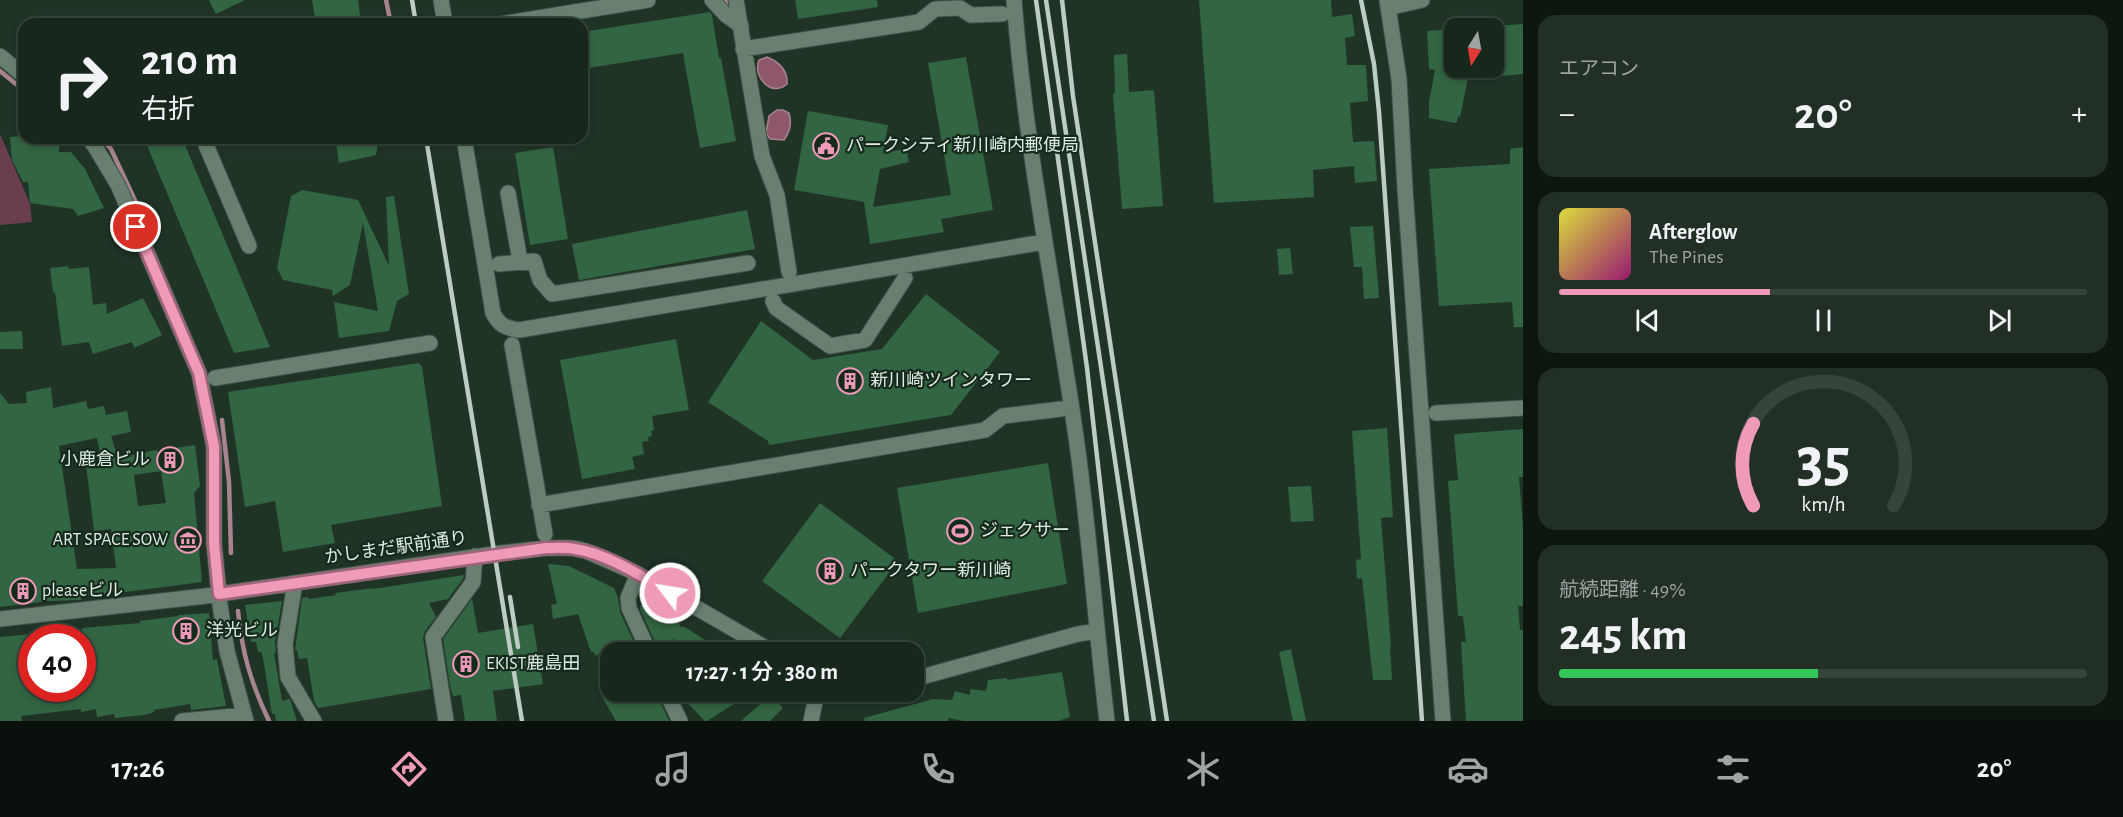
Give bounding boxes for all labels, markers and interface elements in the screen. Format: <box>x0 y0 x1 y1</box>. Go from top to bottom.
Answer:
north arrow <box>1444 18 1504 78</box>
map controls <box>1444 18 1504 78</box>
text: 210 m <box>141 40 238 82</box>
icon: right <box>42 42 120 120</box>
text: エアコン <box>1559 59 1639 79</box>
text: 20° <box>1794 92 1852 137</box>
text: 右折 <box>141 96 195 123</box>
text: − <box>1559 98 1575 131</box>
text: + <box>2071 98 2087 131</box>
public building icon: パークシティ新川崎内郵便局 <box>811 131 841 161</box>
place label: パークシティ新川崎内郵便局 <box>846 136 1079 155</box>
pin <box>110 201 161 252</box>
icon: arrive <box>119 210 152 243</box>
text: Afterglow <box>1649 221 1737 243</box>
text: The Pines <box>1649 247 1724 267</box>
icon: previous <box>1631 304 1664 337</box>
icon: pause <box>1807 304 1840 337</box>
icon: next <box>1983 304 2016 337</box>
building icon: 新川崎ツインタワー <box>835 366 865 396</box>
place label: 新川崎ツインタワー <box>870 371 1032 390</box>
text: 35 <box>1796 430 1850 492</box>
building icon: 小鹿倉ビル <box>155 445 185 475</box>
place label: 小鹿倉ビル <box>60 450 150 469</box>
text: km/h <box>1801 494 1845 515</box>
sports icon: ジェクサー <box>945 516 975 546</box>
place label: ジェクサー <box>980 521 1070 540</box>
museum icon: ART SPACE SOW <box>173 525 203 555</box>
street label: かしまだ駅前通り <box>323 527 469 567</box>
place label: ART SPACE SOW <box>53 531 168 549</box>
building icon: パークタワー新川崎 <box>815 556 845 586</box>
position arrow <box>638 561 702 625</box>
place label: パークタワー新川崎 <box>850 561 1011 580</box>
building icon: pleaseビル <box>8 576 38 606</box>
text: 航続距離 · 49% <box>1559 580 1686 600</box>
place label: pleaseビル <box>42 581 123 600</box>
text: 245 km <box>1559 613 1688 658</box>
building icon: 洋光ビル <box>171 616 201 646</box>
place label: 洋光ビル <box>206 620 278 640</box>
speed limit sign: 40 <box>18 624 96 702</box>
building icon: EKIST鹿島田 <box>451 649 481 679</box>
place label: EKIST鹿島田 <box>486 653 580 673</box>
text: 17:27 · 1 分 · 380 m <box>686 661 838 683</box>
icon: directions <box>388 748 430 790</box>
icon: music <box>652 748 694 790</box>
icon: phone <box>917 748 959 790</box>
icon: climate <box>1182 748 1224 790</box>
icon: car <box>1447 748 1489 790</box>
icon: filters <box>1712 748 1754 790</box>
text: 17:26 <box>111 755 165 782</box>
text: 20° <box>1977 755 2011 782</box>

